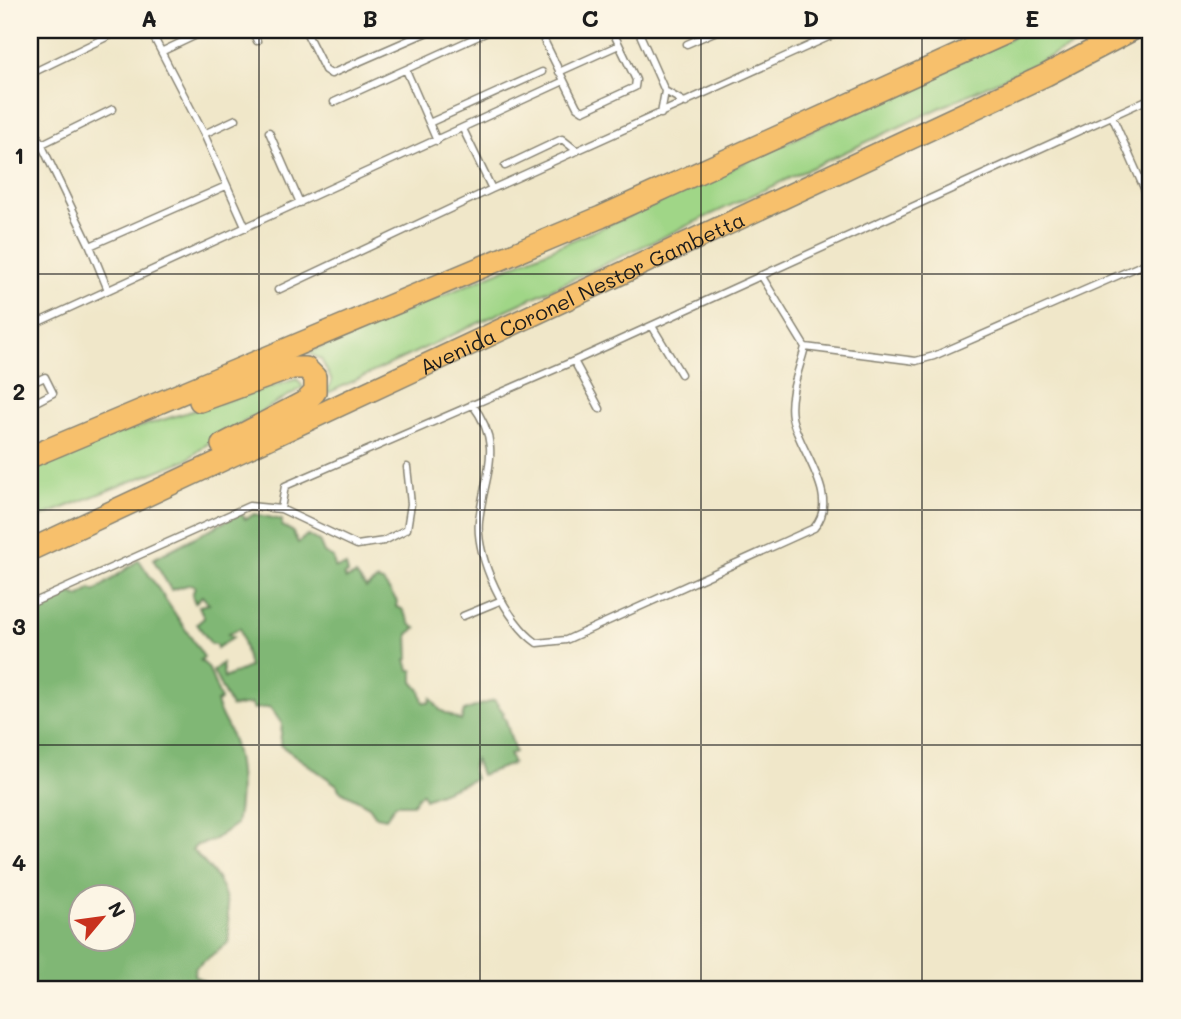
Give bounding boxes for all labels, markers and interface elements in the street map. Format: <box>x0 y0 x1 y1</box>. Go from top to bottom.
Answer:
text: A <box>141 3 157 33</box>
text: B <box>362 3 378 33</box>
text: C <box>581 3 599 33</box>
text: D <box>803 3 819 33</box>
text: E <box>1025 3 1039 33</box>
text: 1 <box>14 140 24 170</box>
street label: Avenida Coronel Nestor Gambetta <box>415 204 749 380</box>
text: 2 <box>13 376 25 406</box>
text: 3 <box>12 611 26 641</box>
text: 4 <box>12 847 26 877</box>
north arrow <box>66 883 136 953</box>
text: N <box>103 897 132 922</box>

